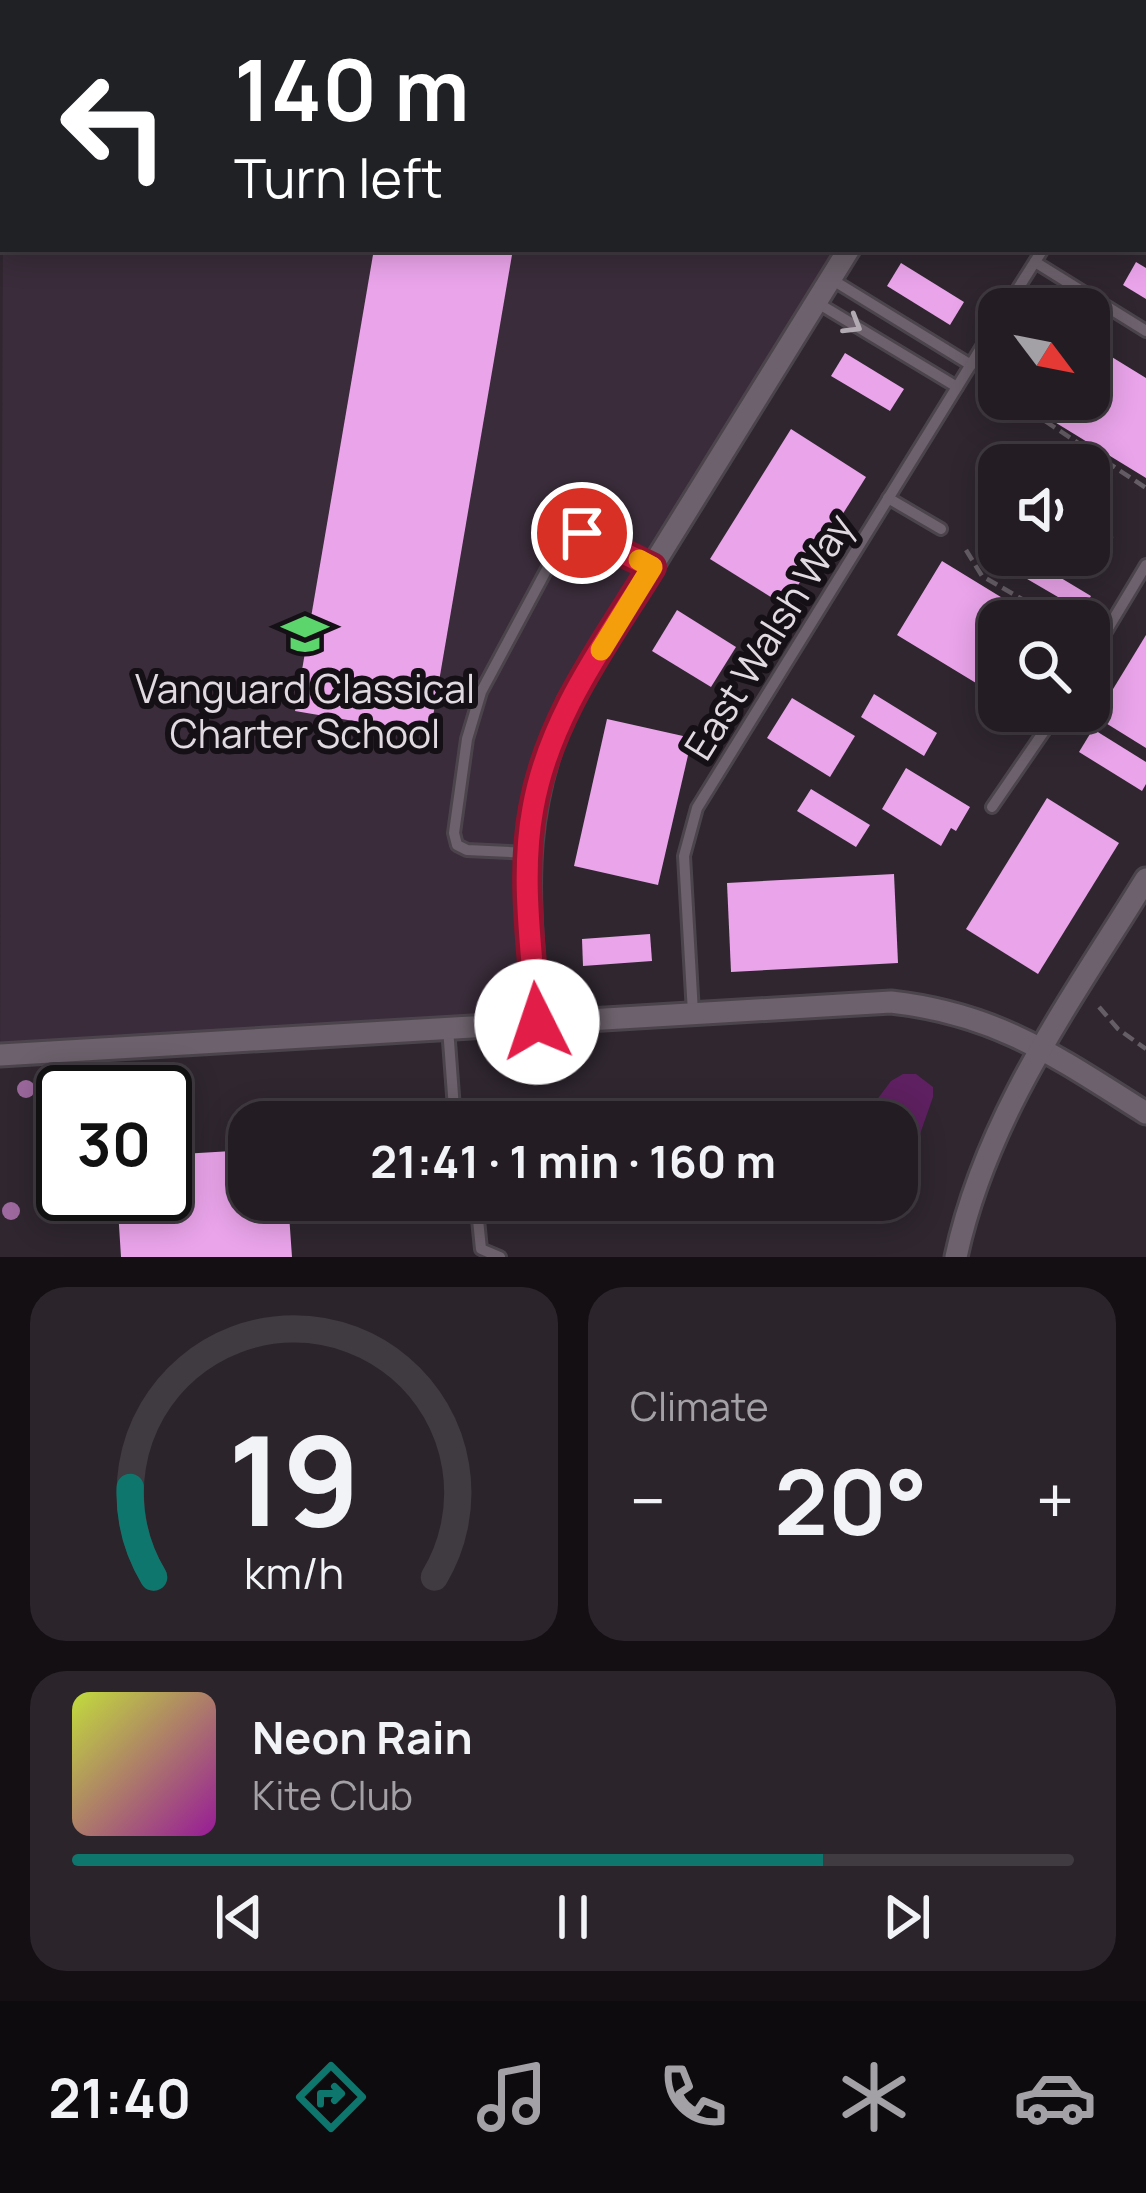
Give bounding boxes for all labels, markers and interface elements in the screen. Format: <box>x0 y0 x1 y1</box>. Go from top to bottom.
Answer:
text: 140 m <box>234 31 470 146</box>
icon: left <box>36 48 192 204</box>
text: Turn left <box>234 140 443 214</box>
north arrow <box>978 288 1110 420</box>
map controls <box>978 288 1110 732</box>
one-way arrow <box>840 310 862 333</box>
button: sound <box>978 444 1110 576</box>
pin <box>531 482 633 584</box>
icon: arrive <box>549 500 615 566</box>
street label: East Walsh Way <box>671 503 865 769</box>
button: search <box>978 600 1110 732</box>
school or university icon: Vanguard Classical Charter School <box>280 609 330 659</box>
place label: Vanguard Classical Charter School <box>135 661 475 760</box>
position arrow <box>474 959 600 1085</box>
speed limit sign: 30 <box>36 1065 192 1221</box>
text: 21:41 · 1 min · 160 m <box>370 1130 776 1192</box>
text: Climate <box>630 1379 769 1433</box>
text: 19 <box>228 1393 360 1563</box>
text: 20° <box>774 1439 927 1562</box>
text: − <box>630 1455 666 1545</box>
text: + <box>1036 1455 1074 1545</box>
text: km/h <box>244 1543 344 1602</box>
text: Neon Rain <box>252 1706 473 1768</box>
text: Kite Club <box>252 1768 413 1822</box>
icon: previous <box>206 1884 272 1950</box>
icon: pause <box>540 1884 606 1950</box>
icon: next <box>874 1884 940 1950</box>
icon: directions <box>289 2055 373 2139</box>
icon: music <box>470 2055 554 2139</box>
icon: phone <box>651 2055 735 2139</box>
icon: climate <box>832 2055 916 2139</box>
icon: car <box>1013 2055 1097 2139</box>
text: 21:40 <box>49 2060 191 2134</box>

